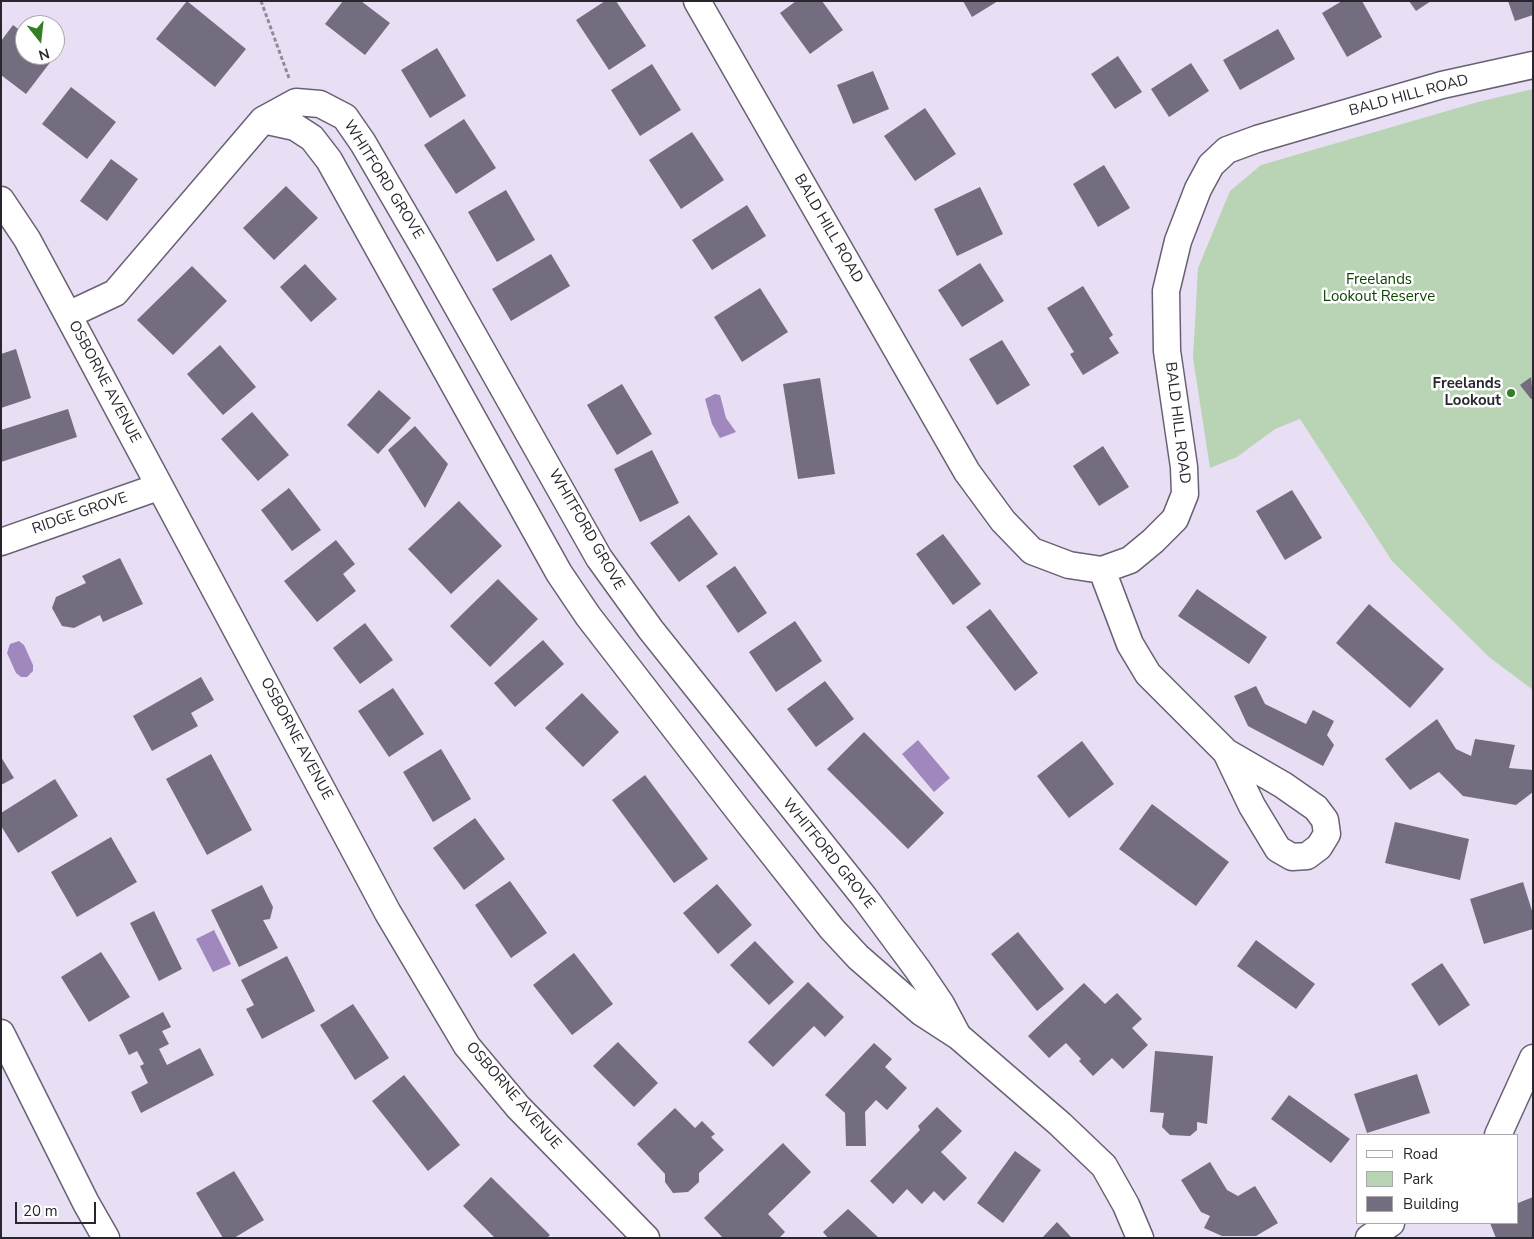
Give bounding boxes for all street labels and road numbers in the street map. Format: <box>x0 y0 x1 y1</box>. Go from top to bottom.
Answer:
street label: BALD HILL ROAD <box>1347 71 1471 121</box>
street label: WHITFORD GROVE <box>339 117 427 243</box>
street label: BALD HILL ROAD <box>789 171 867 287</box>
street label: OSBORNE AVENUE <box>64 318 144 446</box>
street label: BALD HILL ROAD <box>1161 361 1193 485</box>
street label: WHITFORD GROVE <box>544 466 628 594</box>
street label: RIDGE GROVE <box>30 489 130 539</box>
street label: OSBORNE AVENUE <box>256 675 336 803</box>
street label: WHITFORD GROVE <box>778 795 878 913</box>
street label: OSBORNE AVENUE <box>462 1039 564 1153</box>

